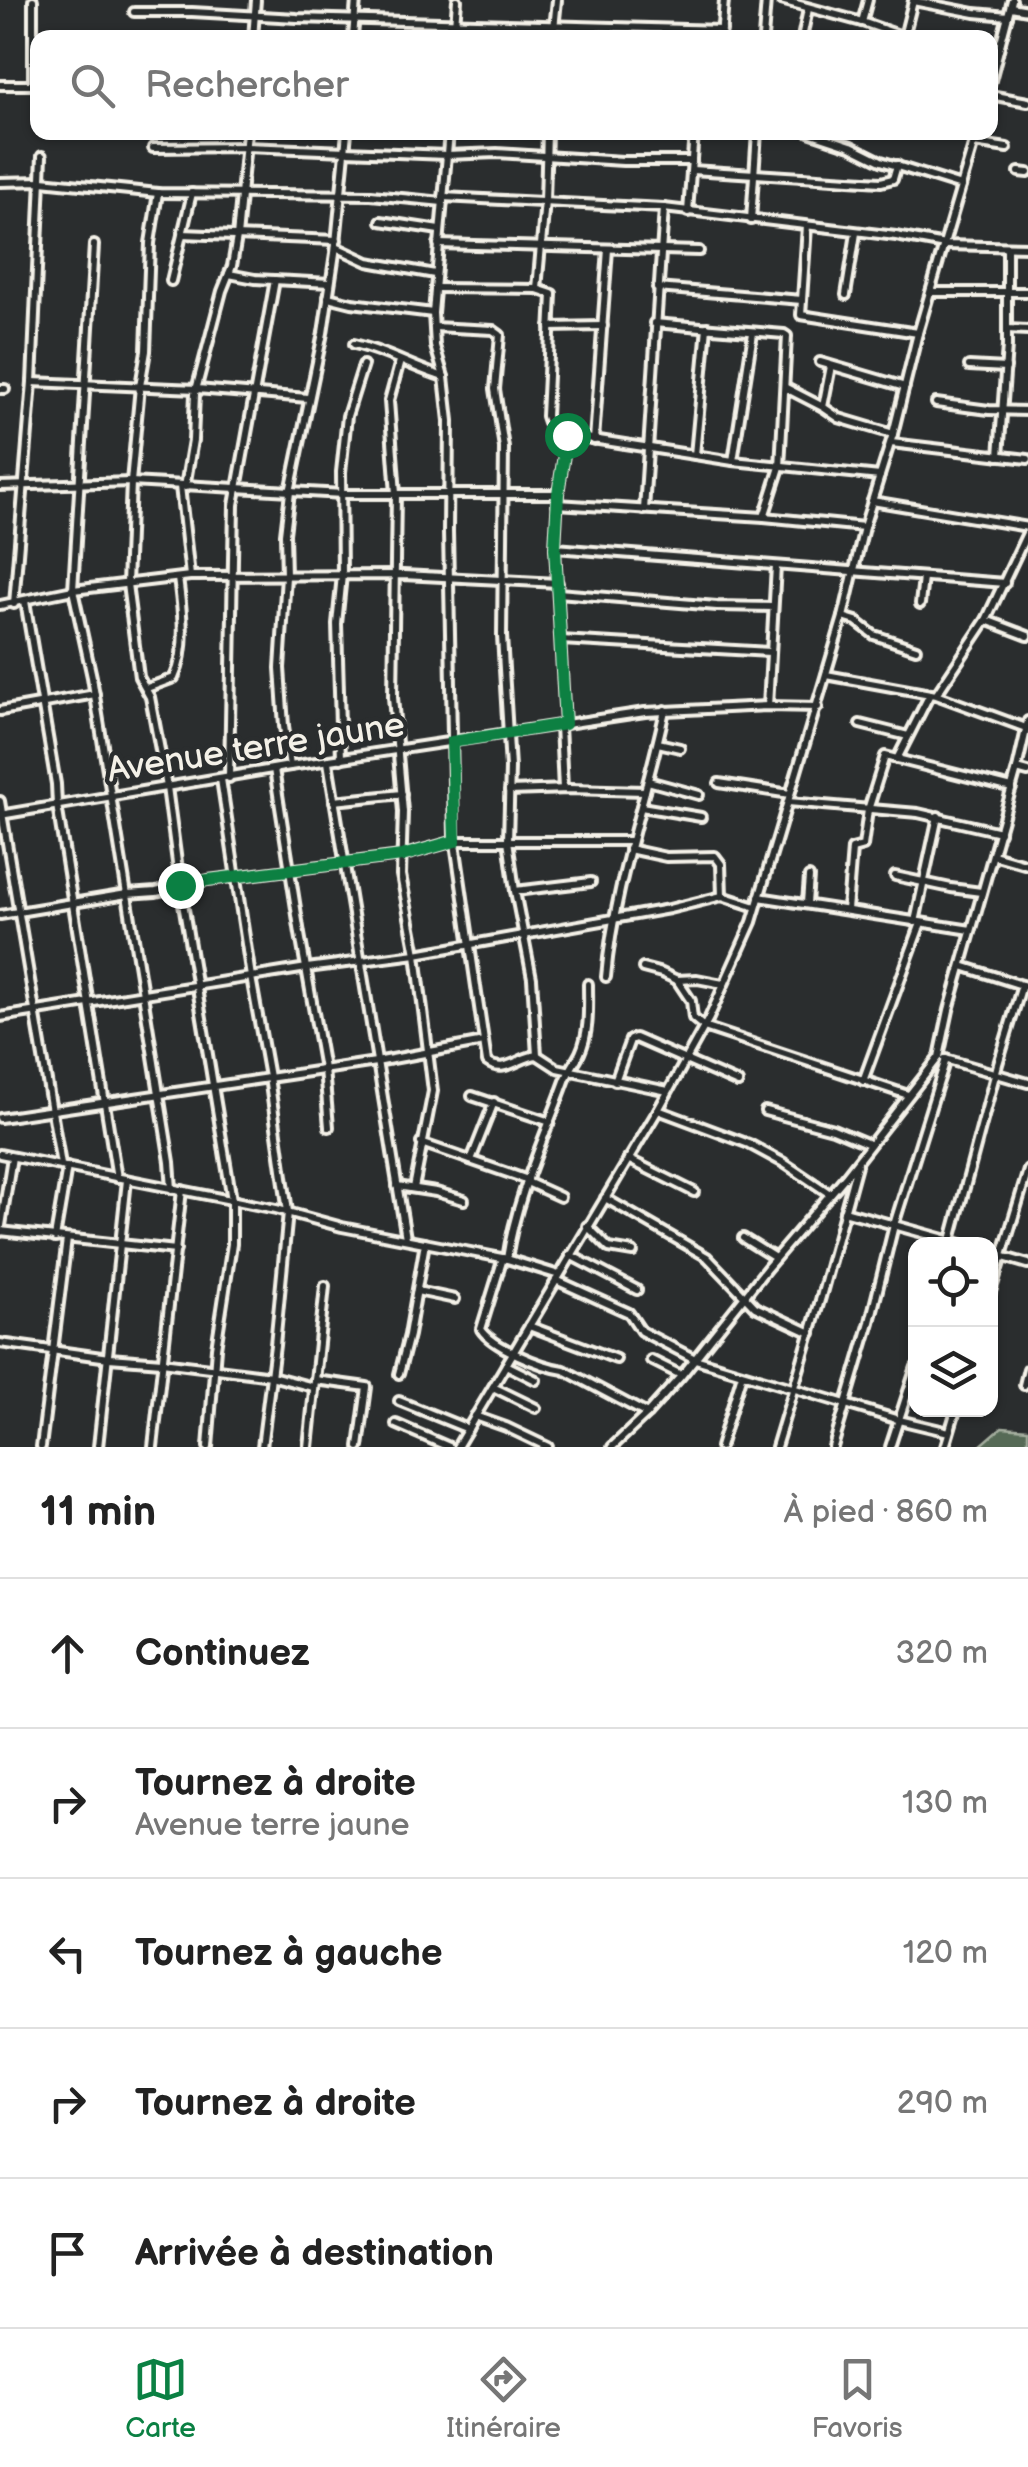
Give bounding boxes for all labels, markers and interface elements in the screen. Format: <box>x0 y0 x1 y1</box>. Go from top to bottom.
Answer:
search box <box>30 30 998 140</box>
icon: search <box>65 58 120 113</box>
text: Rechercher <box>145 63 349 108</box>
route start <box>545 413 591 459</box>
street label: Avenue terre jaune <box>104 703 408 793</box>
route end <box>158 863 204 909</box>
map controls <box>908 1237 998 1417</box>
button: locate <box>908 1237 998 1327</box>
button: layers <box>908 1327 998 1417</box>
text: 11 min <box>40 1487 156 1538</box>
text: À pied · 860 m <box>783 1493 988 1532</box>
icon: ahead <box>40 1626 95 1681</box>
text: Continuez <box>135 1631 310 1676</box>
text: 320 m <box>896 1634 988 1673</box>
text: Tournez à droite <box>135 1761 416 1806</box>
icon: right <box>40 1776 95 1831</box>
text: 130 m <box>902 1784 988 1823</box>
text: Avenue terre jaune <box>135 1806 410 1845</box>
icon: left <box>40 1926 95 1981</box>
text: Tournez à gauche <box>135 1931 443 1976</box>
text: 120 m <box>903 1934 988 1973</box>
icon: right <box>40 2076 95 2131</box>
text: Tournez à droite <box>135 2081 416 2126</box>
text: 290 m <box>897 2084 988 2123</box>
icon: arrive <box>40 2226 95 2281</box>
text: Arrivée à destination <box>135 2231 494 2276</box>
tab: Carte <box>125 2352 196 2445</box>
tab: Itinéraire <box>446 2352 561 2445</box>
tab: Favoris <box>811 2352 903 2445</box>

